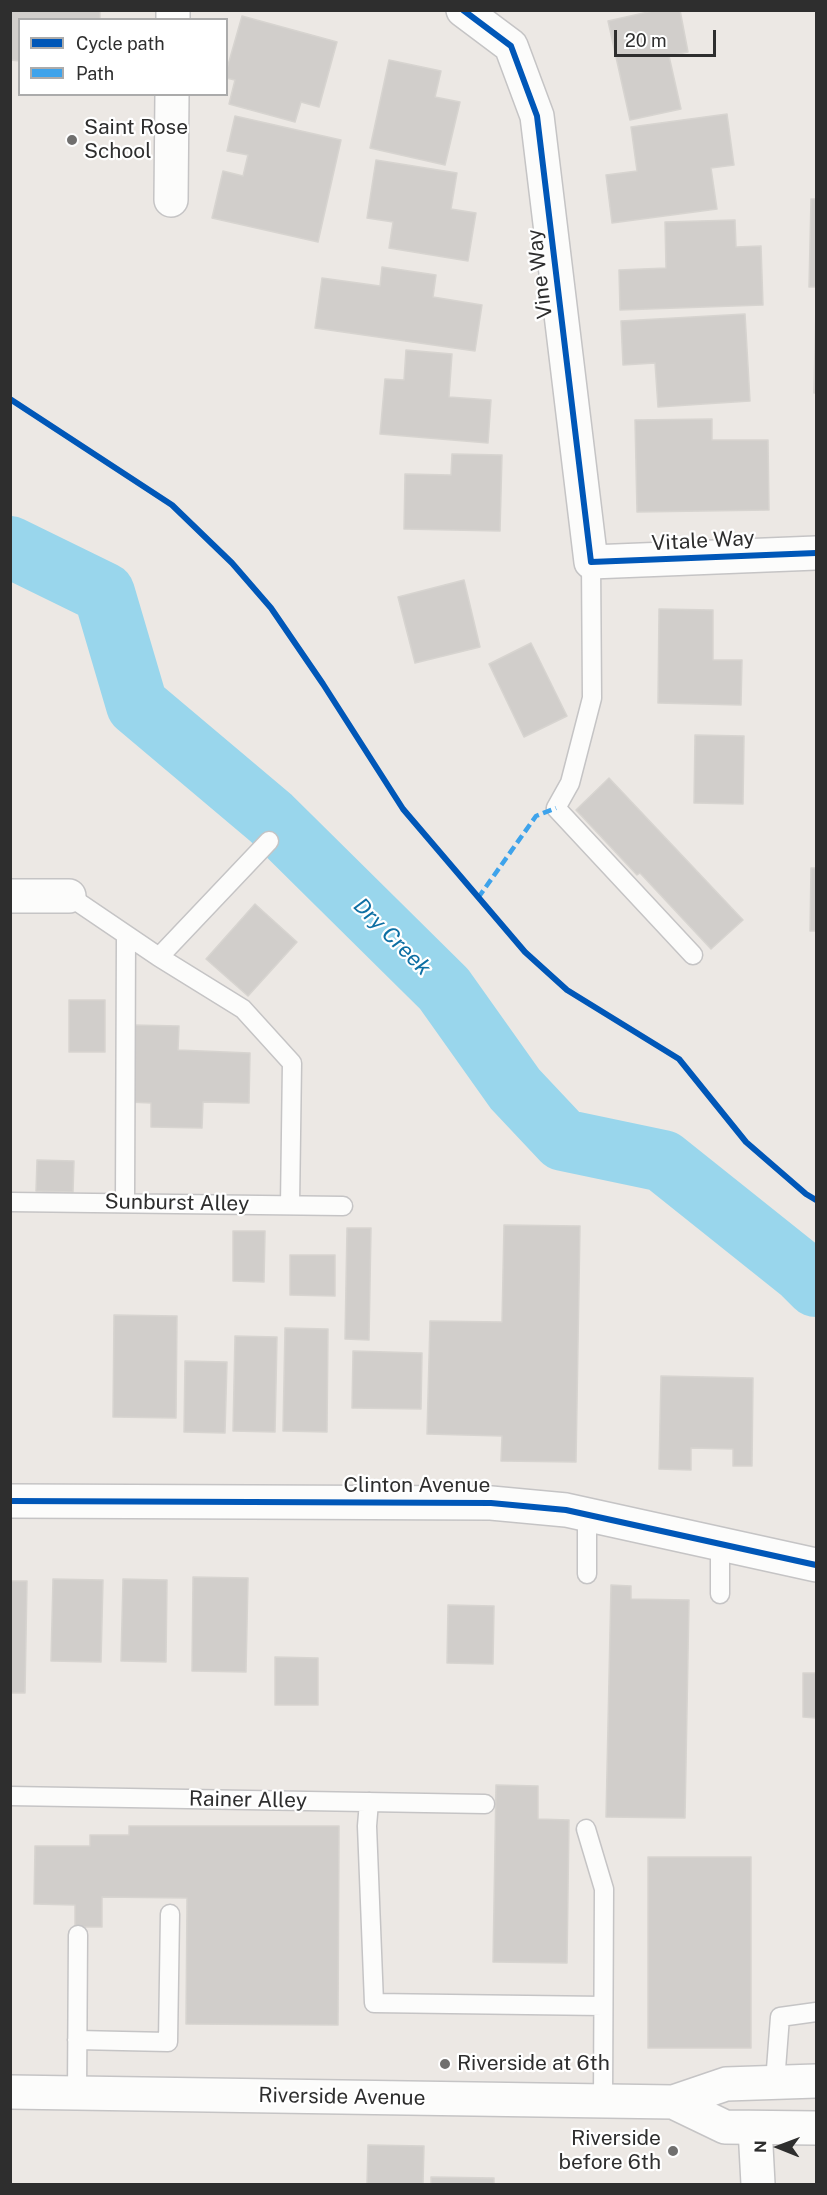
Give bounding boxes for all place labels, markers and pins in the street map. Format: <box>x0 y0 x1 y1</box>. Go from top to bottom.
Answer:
place label: Saint Rose School <box>84 115 188 165</box>
marker: Saint Rose School <box>65 133 79 147</box>
place label: Riverside at 6th <box>457 2051 610 2077</box>
marker: Riverside at 6th <box>438 2057 452 2071</box>
place label: Riverside before 6th <box>559 2126 661 2176</box>
marker: Riverside before 6th <box>666 2144 680 2158</box>

